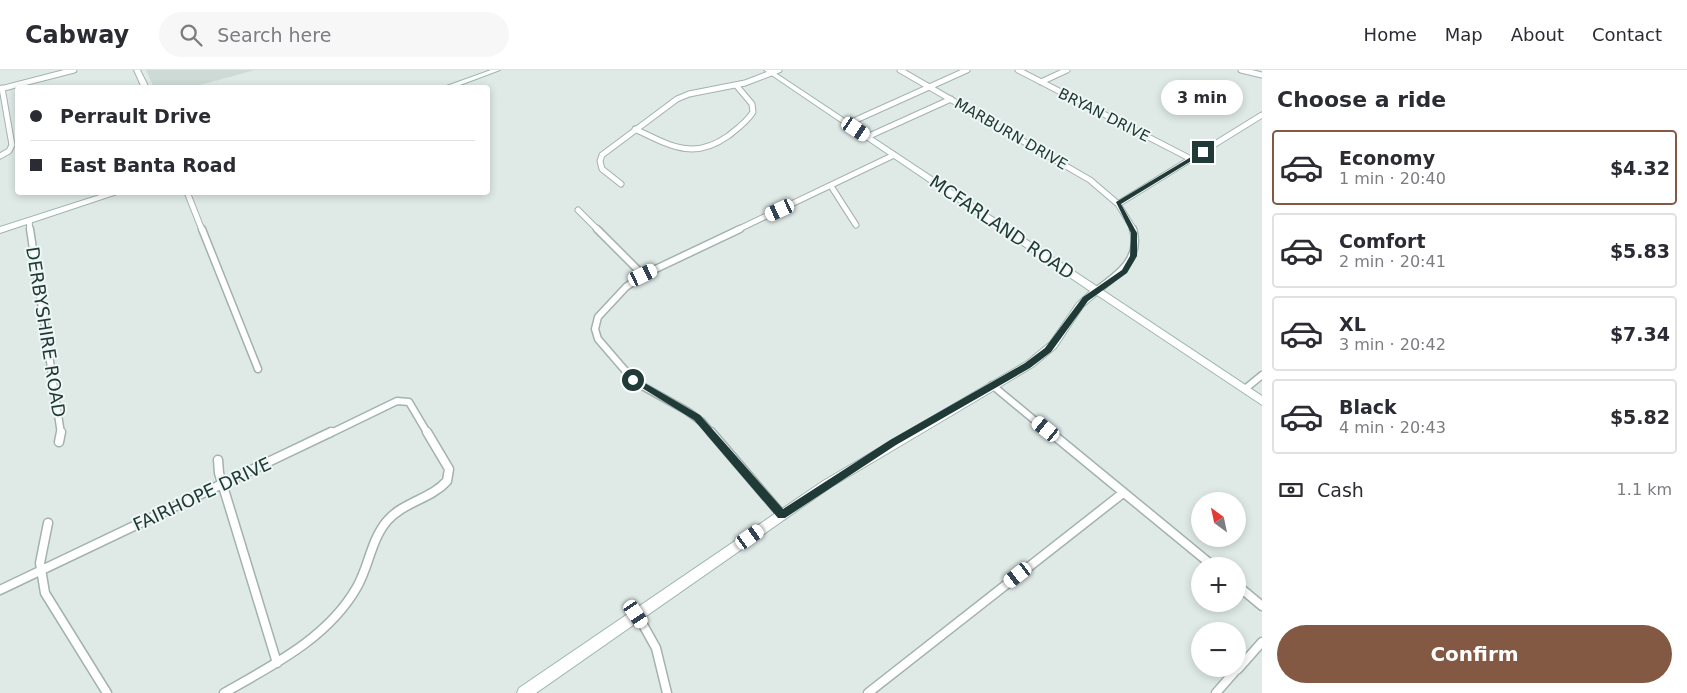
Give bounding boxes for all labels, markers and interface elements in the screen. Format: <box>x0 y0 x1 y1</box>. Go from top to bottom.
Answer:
search box <box>159 12 509 57</box>
text: Cabway <box>25 21 129 49</box>
icon: search <box>177 21 205 49</box>
text: Search here <box>217 24 331 46</box>
text: Home <box>1364 24 1417 45</box>
text: Map <box>1445 24 1483 45</box>
text: About <box>1511 24 1564 45</box>
text: Contact <box>1592 24 1662 45</box>
callout: 3 min <box>1162 79 1244 114</box>
street label: BRYAN DRIVE <box>1055 84 1153 146</box>
text: Choose a ride <box>1277 87 1446 112</box>
text: 3 min <box>1177 88 1227 107</box>
street label: MARBURN DRIVE <box>951 94 1071 174</box>
text: Perrault Drive <box>60 105 211 127</box>
car <box>839 114 872 144</box>
route end <box>1192 141 1214 163</box>
icon: car <box>1279 145 1324 190</box>
text: Economy <box>1339 147 1435 169</box>
text: East Banta Road <box>60 154 236 176</box>
text: $4.32 <box>1610 157 1670 179</box>
text: 1 min · 20:40 <box>1339 169 1446 188</box>
street label: MCFARLAND ROAD <box>926 171 1078 283</box>
car <box>763 197 796 223</box>
icon: car <box>1279 228 1324 273</box>
text: Comfort <box>1339 230 1426 252</box>
text: $5.83 <box>1610 240 1670 262</box>
street label: DERBYSHIRE ROAD <box>22 245 70 419</box>
text: 2 min · 20:41 <box>1339 252 1446 271</box>
car <box>626 262 659 288</box>
icon: car <box>1279 311 1324 356</box>
text: XL <box>1339 313 1366 335</box>
text: $7.34 <box>1610 323 1670 345</box>
text: 3 min · 20:42 <box>1339 335 1446 354</box>
route start <box>622 369 644 391</box>
icon: car <box>1279 394 1324 439</box>
text: Black <box>1339 396 1397 418</box>
text: $5.82 <box>1610 406 1670 428</box>
car <box>1029 414 1062 444</box>
text: 4 min · 20:43 <box>1339 418 1446 437</box>
street label: FAIRHOPE DRIVE <box>130 453 274 535</box>
icon: cash <box>1277 476 1305 504</box>
text: Cash <box>1317 479 1364 501</box>
text: 1.1 km <box>1617 480 1672 499</box>
north arrow <box>1191 492 1246 548</box>
map controls <box>1191 492 1246 677</box>
car <box>733 522 766 552</box>
button: + <box>1191 557 1246 612</box>
car <box>1001 560 1034 590</box>
car <box>621 597 650 631</box>
button: − <box>1191 622 1246 677</box>
button: Confirm <box>1277 625 1672 683</box>

